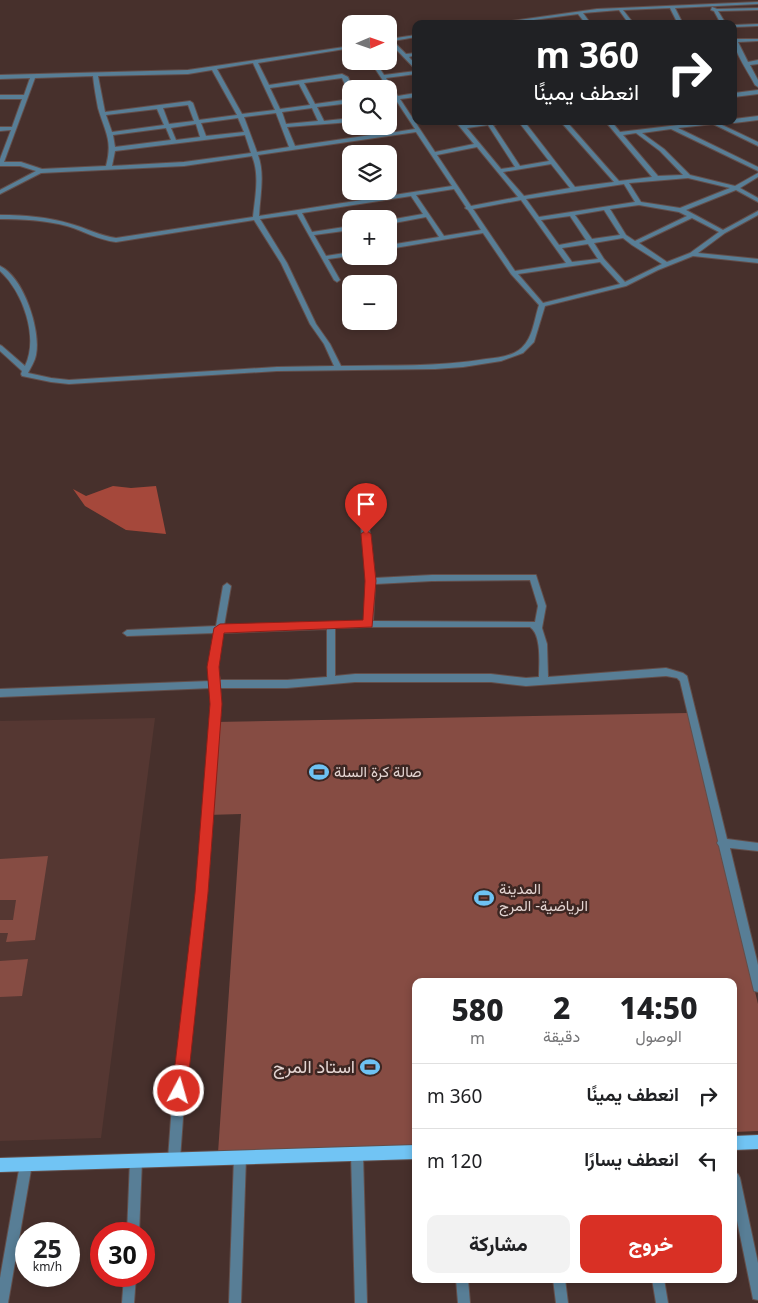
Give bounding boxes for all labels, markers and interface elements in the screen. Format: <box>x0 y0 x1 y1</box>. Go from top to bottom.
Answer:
north arrow <box>342 15 398 70</box>
map controls <box>342 15 397 330</box>
text: 360 m <box>536 31 639 78</box>
icon: right <box>657 40 722 105</box>
text: انعطف يمينًا <box>533 76 639 106</box>
button: search <box>342 80 397 135</box>
button: layers <box>342 145 397 200</box>
button: + <box>342 210 397 265</box>
button: − <box>342 275 397 330</box>
pin <box>345 483 387 534</box>
icon: arrive <box>352 490 380 518</box>
sports icon: صالة كرة السلة <box>308 761 330 783</box>
place label: صالة كرة السلة <box>334 761 422 781</box>
place label: المدينة الرياضية- المرج <box>499 878 588 917</box>
sports icon: المدينة الرياضية- المرج <box>473 887 495 909</box>
text: 2 <box>553 987 570 1028</box>
text: 14:50 <box>620 987 698 1028</box>
text: 580 <box>452 989 504 1030</box>
text: دقيقة <box>543 1025 580 1047</box>
text: الوصول <box>635 1025 682 1047</box>
text: m <box>470 1027 485 1049</box>
place label: استاد المرج <box>273 1054 355 1079</box>
sports icon: استاد المرج <box>359 1056 381 1078</box>
position arrow <box>152 1064 204 1116</box>
text: انعطف يمينًا <box>586 1081 679 1107</box>
icon: right <box>694 1082 722 1110</box>
text: 360 m <box>427 1083 482 1109</box>
text: انعطف يسارًا <box>584 1146 679 1172</box>
icon: left <box>694 1147 722 1175</box>
text: 120 m <box>427 1148 482 1174</box>
button: مشاركة <box>427 1215 570 1273</box>
button: خروج <box>580 1215 722 1273</box>
speed limit sign: 30 <box>90 1222 155 1287</box>
text: 25 <box>33 1231 62 1265</box>
text: km/h <box>33 1258 62 1275</box>

